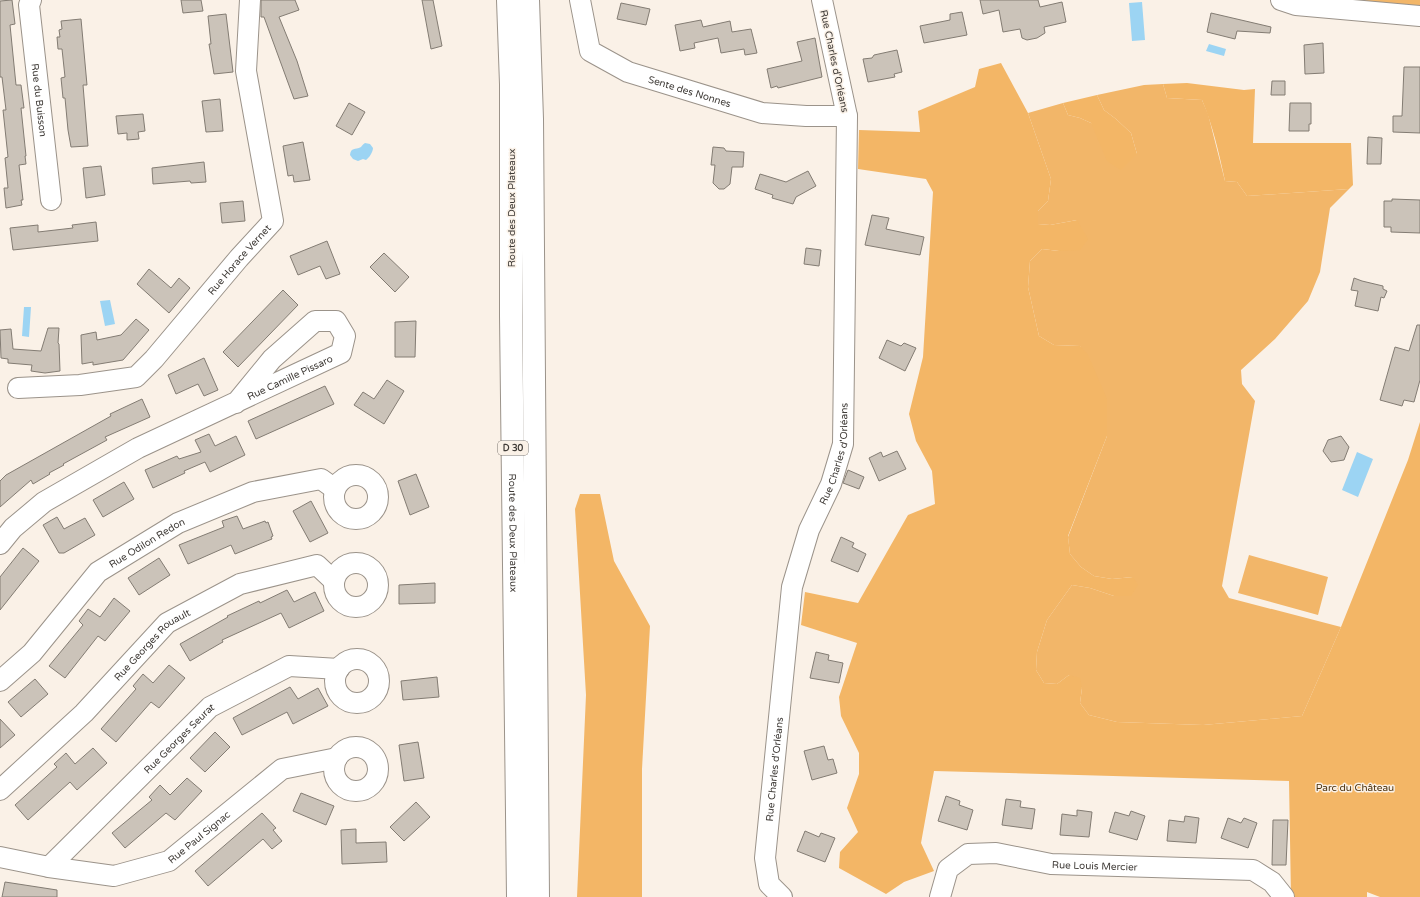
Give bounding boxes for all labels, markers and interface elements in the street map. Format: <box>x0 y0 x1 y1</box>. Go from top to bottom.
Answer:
street label: Rue Charles d'Orléans <box>817 9 851 114</box>
street label: Rue du Buisson <box>29 63 49 137</box>
street label: Sente des Nonnes <box>647 74 733 110</box>
street label: Route des Deux Plateaux <box>506 149 518 267</box>
street label: Rue Horace Vernet <box>206 222 274 298</box>
street label: Rue Camille Pissaro <box>245 353 335 403</box>
street label: Rue Charles d'Orléans <box>817 403 851 507</box>
road number: D 30 <box>498 441 528 455</box>
street label: Route des Deux Plateaux <box>506 473 519 592</box>
street label: Rue Odilon Redon <box>107 516 187 571</box>
street label: Rue Georges Rouault <box>112 607 193 684</box>
street label: Rue Georges Seurat <box>142 701 217 776</box>
street label: Rue Charles d'Orléans <box>764 716 786 822</box>
park label: Parc du Château <box>1316 782 1394 794</box>
street label: Rue Paul Signac <box>166 809 233 866</box>
street label: Rue Louis Mercier <box>1052 859 1138 874</box>

